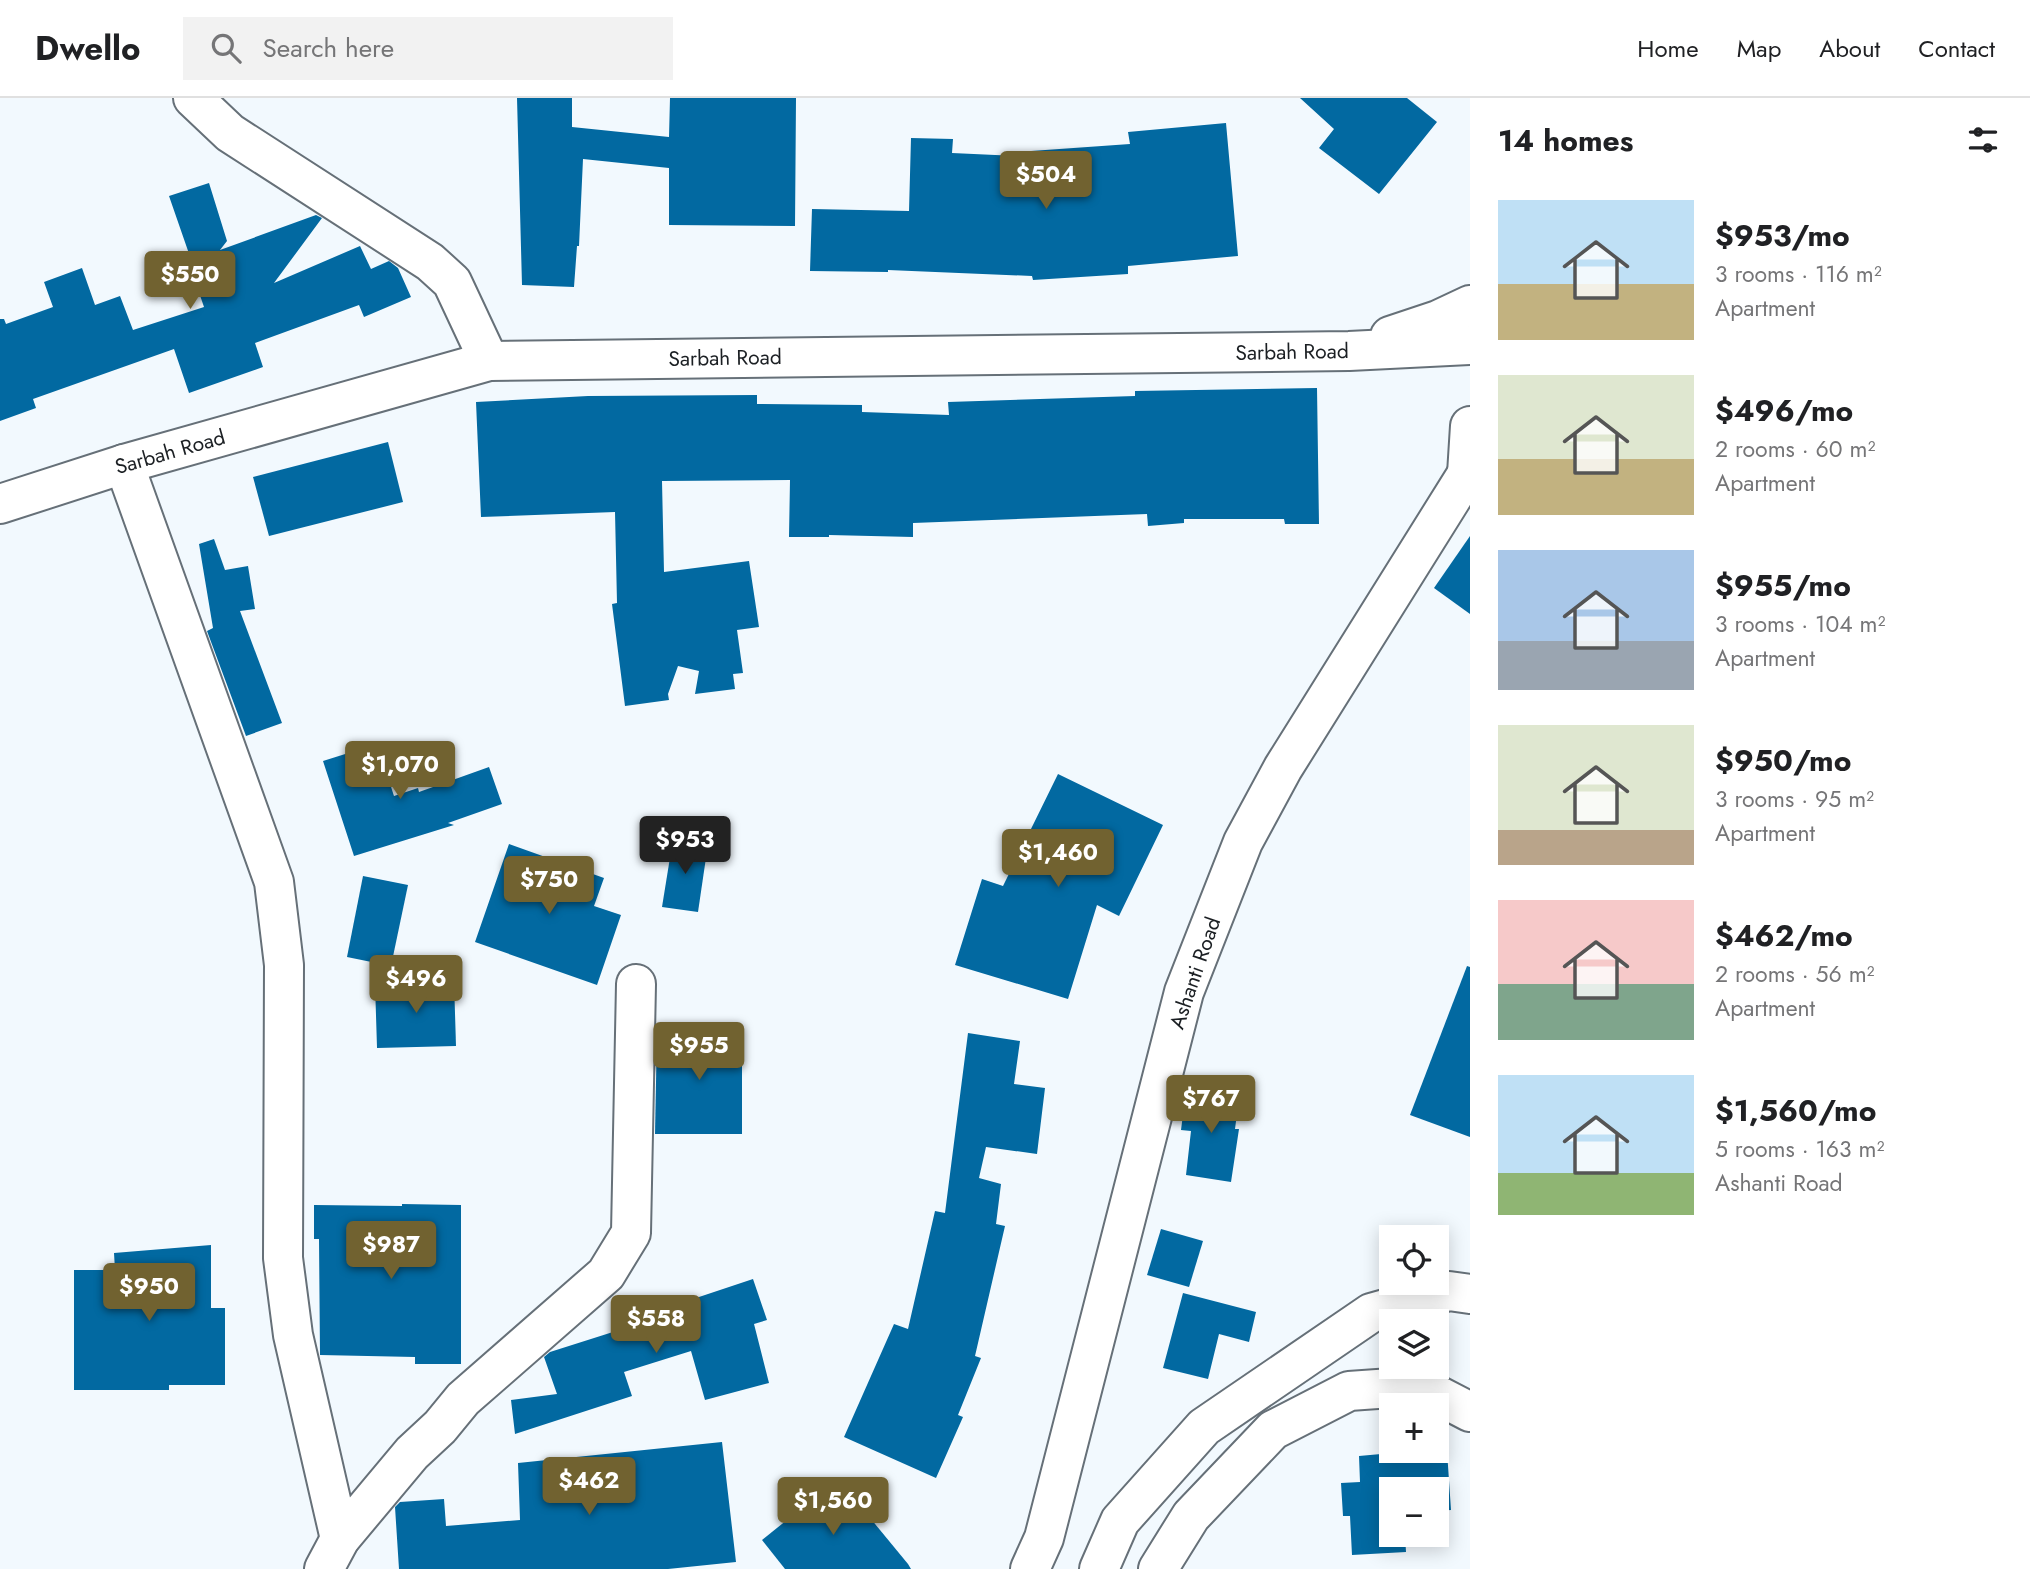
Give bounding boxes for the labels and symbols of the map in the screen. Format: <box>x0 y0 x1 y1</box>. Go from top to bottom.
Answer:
pin: $504 <box>1005 152 1087 211</box>
pin: $550 <box>149 252 231 311</box>
street label: Sarbah Road <box>1235 336 1349 368</box>
street label: Sarbah Road <box>668 342 782 374</box>
street label: Sarbah Road <box>111 422 229 482</box>
pin: $1,070 <box>343 742 457 801</box>
pin: $953 <box>644 816 726 876</box>
pin: $1,460 <box>1001 830 1115 889</box>
pin: $750 <box>508 856 590 916</box>
street label: Ashanti Road <box>1162 913 1228 1033</box>
pin: $496 <box>375 956 457 1015</box>
pin: $955 <box>658 1023 740 1082</box>
pin: $767 <box>1170 1076 1252 1135</box>
pin: $987 <box>350 1222 432 1281</box>
pin: $950 <box>108 1264 190 1323</box>
pin: $558 <box>615 1296 697 1355</box>
pin: $462 <box>548 1458 630 1517</box>
pin: $1,560 <box>776 1478 890 1537</box>

